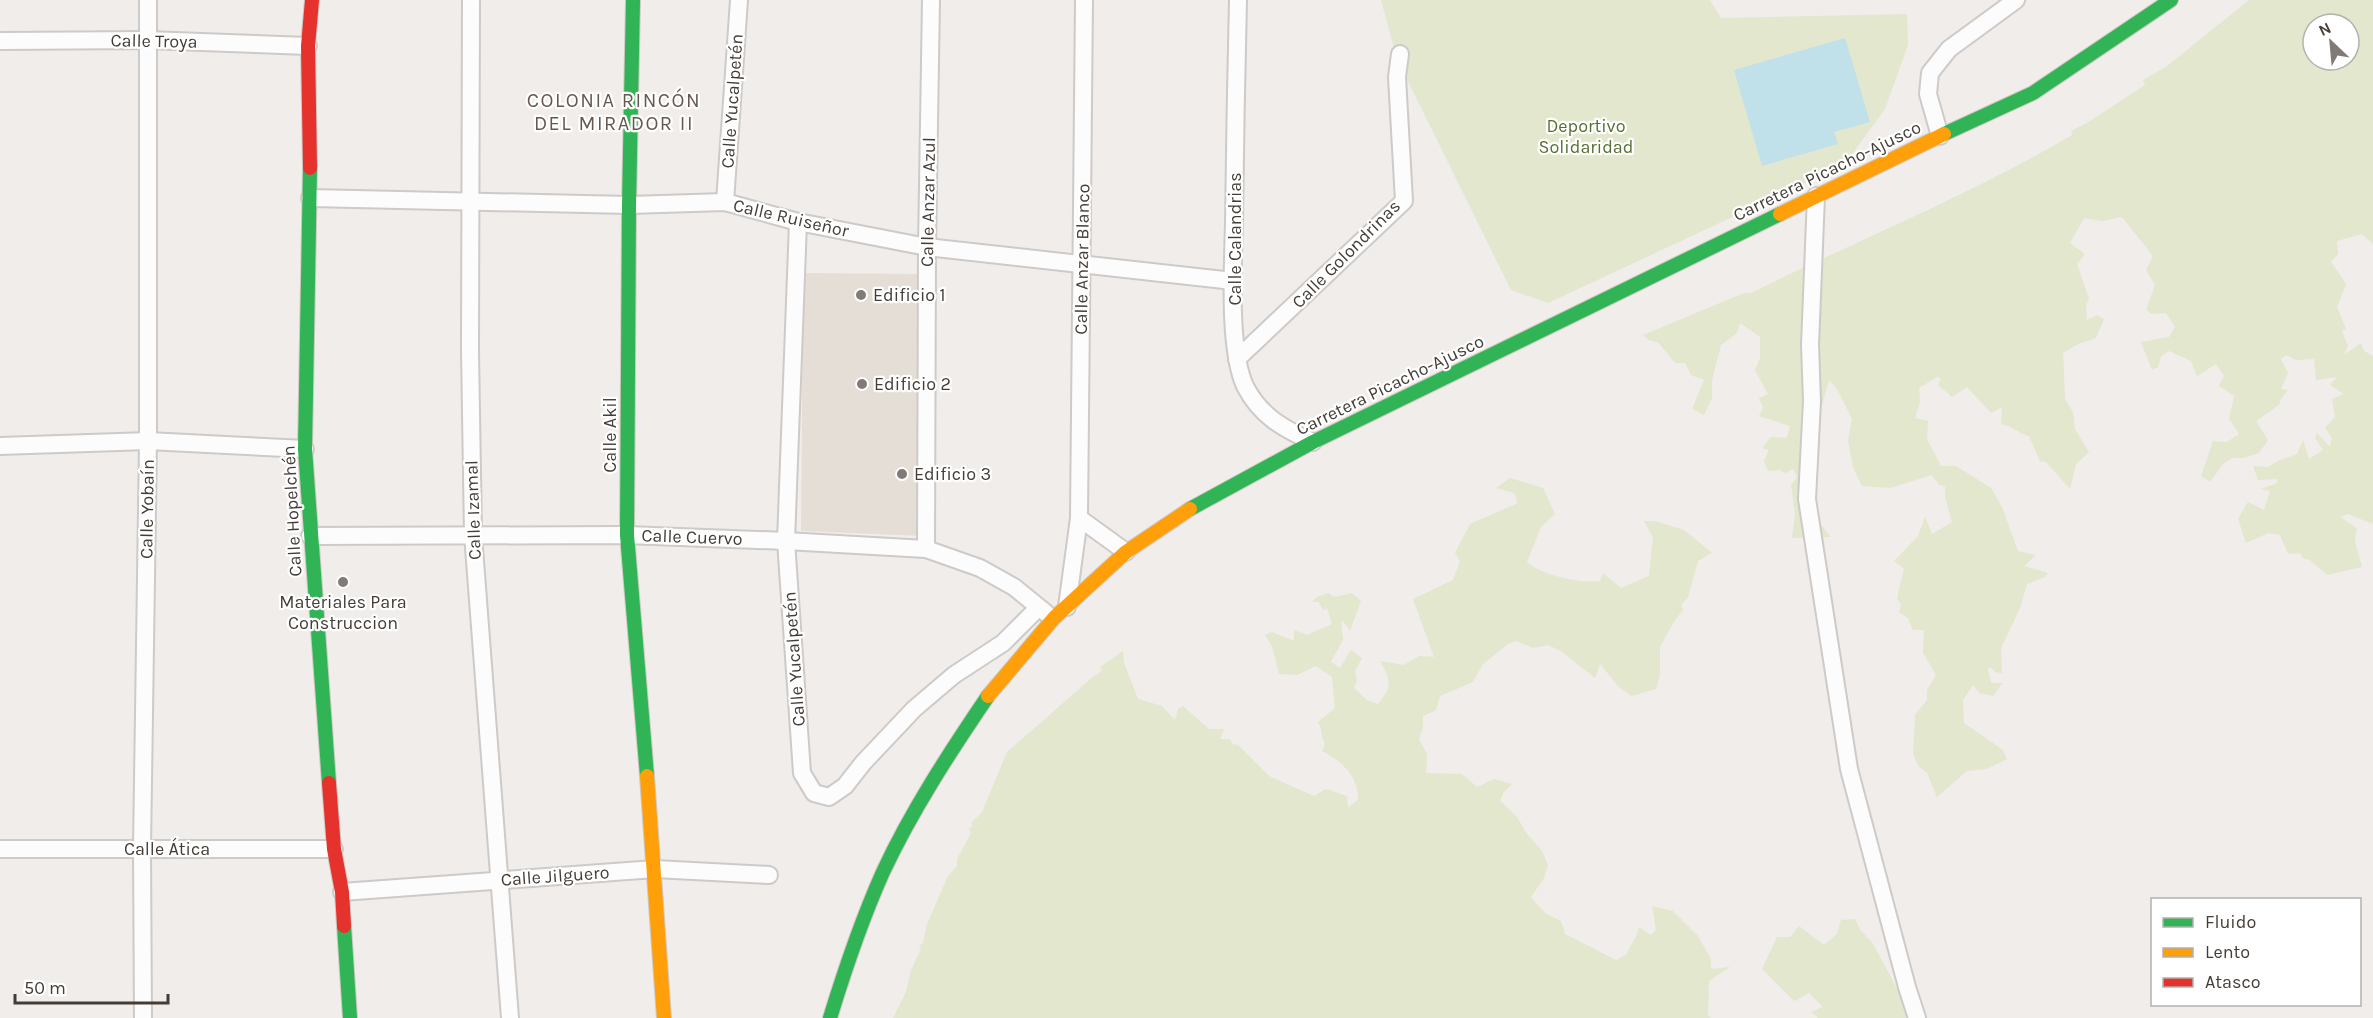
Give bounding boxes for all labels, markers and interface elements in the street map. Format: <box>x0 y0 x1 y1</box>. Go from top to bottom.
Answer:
north arrow <box>2301 12 2361 72</box>
text: N <box>2315 18 2334 40</box>
street label: Calle Troya <box>110 29 198 53</box>
street label: Calle Yucalpetén <box>716 33 748 169</box>
district label: COLONIA RINCÓN DEL MIRADOR II <box>527 88 701 135</box>
park label: Deportivo Solidaridad <box>1539 115 1633 158</box>
street label: Carretera Picacho-Ajusco <box>1730 116 1924 226</box>
street label: Calle Anzar Azul <box>916 137 940 267</box>
street label: Calle Calandrias <box>1224 172 1246 306</box>
street label: Calle Anzar Blanco <box>1070 183 1094 335</box>
street label: Calle Ruiseñor <box>731 194 851 242</box>
street label: Calle Golondrinas <box>1287 195 1405 313</box>
place label: Edificio 1 <box>873 284 945 306</box>
marker: Edificio 1 <box>854 288 868 302</box>
street label: Carretera Picacho-Ajusco <box>1293 330 1487 440</box>
place label: Edificio 2 <box>874 373 951 395</box>
marker: Edificio 2 <box>855 377 869 391</box>
street label: Calle Akil <box>599 397 621 473</box>
street label: Calle Hopelchén <box>278 445 306 577</box>
street label: Calle Yobaín <box>135 459 159 559</box>
street label: Calle Izamal <box>460 460 486 560</box>
place label: Edificio 3 <box>914 463 991 485</box>
marker: Edificio 3 <box>895 467 909 481</box>
street label: Calle Cuervo <box>641 524 743 550</box>
marker: Materiales Para Construccion <box>336 575 350 589</box>
place label: Materiales Para Construccion <box>279 591 407 634</box>
street label: Calle Yucalpetén <box>778 591 810 727</box>
street label: Calle Ática <box>124 837 210 860</box>
street label: Calle Jilguero <box>500 861 610 891</box>
legend <box>2151 898 2361 1006</box>
text: Fluido <box>2205 911 2256 933</box>
text: Lento <box>2205 941 2250 963</box>
scale bar <box>15 967 168 1005</box>
text: Atasco <box>2205 971 2261 993</box>
text: 50 m <box>24 977 66 999</box>

